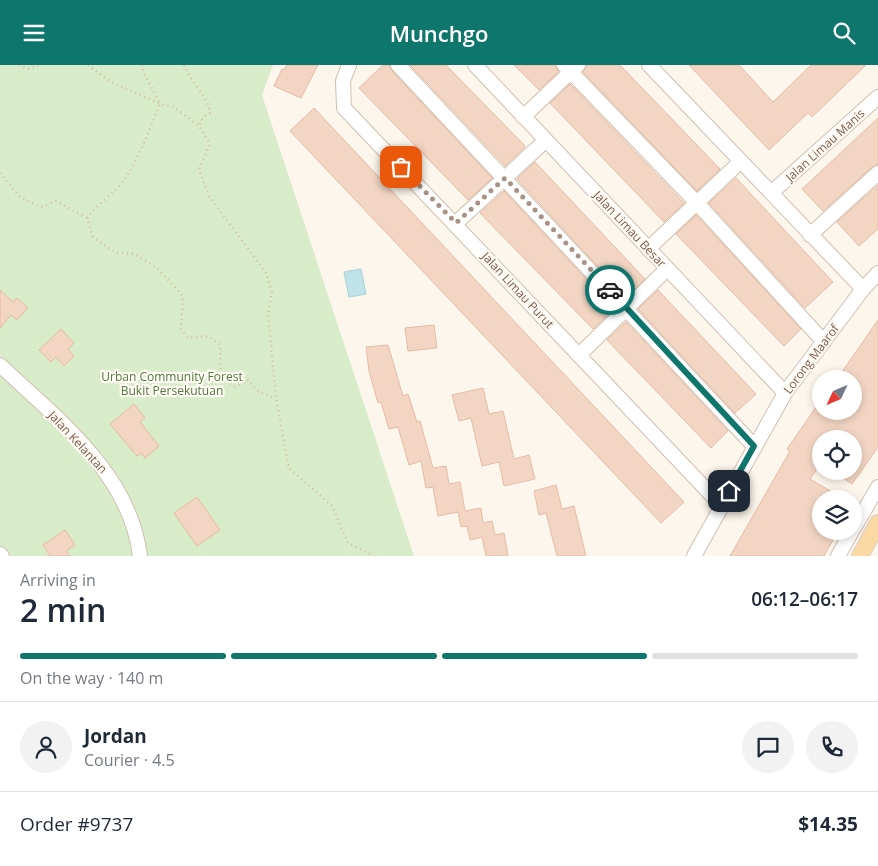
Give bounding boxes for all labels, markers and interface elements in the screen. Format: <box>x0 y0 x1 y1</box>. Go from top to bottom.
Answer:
text: Munchgo <box>390 18 488 48</box>
icon: menu <box>20 19 48 47</box>
icon: search <box>830 19 858 47</box>
street label: Jalan Limau Manis <box>781 105 868 186</box>
pin <box>380 146 422 188</box>
icon: bag <box>387 153 415 181</box>
street label: Jalan Limau Besar <box>589 186 670 271</box>
street label: Jalan Limau Purut <box>477 247 558 332</box>
courier <box>585 265 635 315</box>
icon: car <box>596 276 624 304</box>
street label: Lorong Maarof <box>779 320 843 397</box>
park label: Urban Community Forest Bukit Persekutuan <box>101 368 243 399</box>
north arrow <box>812 370 862 420</box>
map controls <box>812 370 862 540</box>
street label: Jalan Kelantan <box>44 406 111 477</box>
button: locate <box>812 430 862 480</box>
pin <box>708 470 750 512</box>
icon: home <box>715 477 743 505</box>
button: layers <box>812 490 862 540</box>
text: Arriving in <box>20 569 96 591</box>
text: 06:12–06:17 <box>751 586 858 612</box>
text: 2 min <box>20 588 106 631</box>
text: On the way · 140 m <box>20 667 163 689</box>
button: person <box>20 721 72 773</box>
button: chat <box>742 721 794 773</box>
button: phone <box>806 721 858 773</box>
text: Jordan <box>84 723 147 749</box>
text: Courier · 4.5 <box>84 749 175 771</box>
text: Order #9737 <box>20 811 133 837</box>
text: $14.35 <box>798 811 858 837</box>

